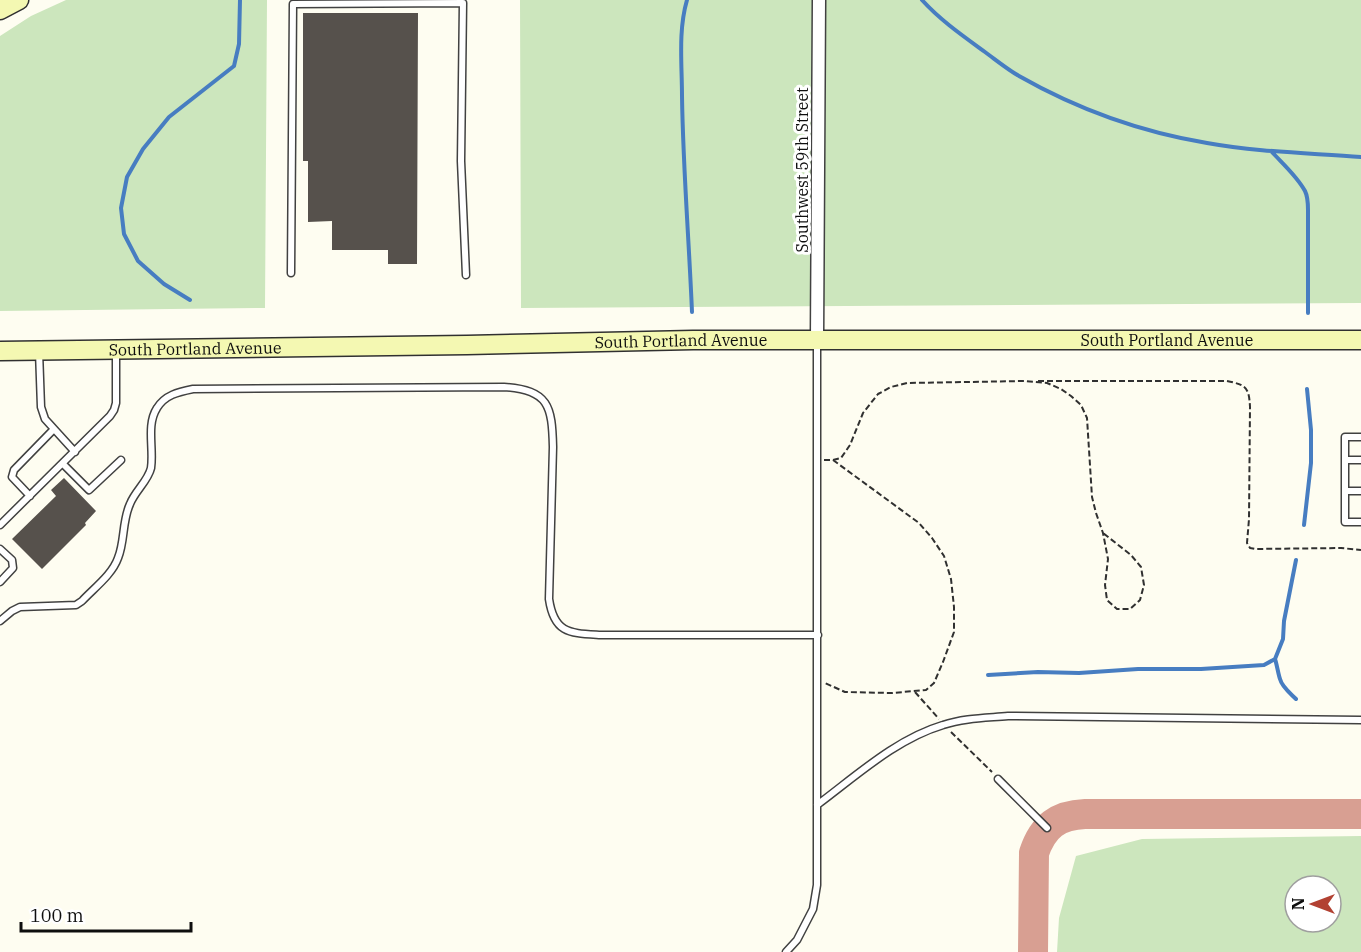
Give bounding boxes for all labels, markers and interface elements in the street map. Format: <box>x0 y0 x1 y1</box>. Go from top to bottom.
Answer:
street label: Southwest 59th Street <box>792 87 812 253</box>
street label: South Portland Avenue <box>594 330 767 352</box>
street label: South Portland Avenue <box>1080 330 1253 350</box>
street label: South Portland Avenue <box>108 337 282 360</box>
north arrow <box>1283 874 1343 934</box>
scale bar <box>21 895 190 933</box>
text: N <box>1288 898 1308 910</box>
text: 100 m <box>30 904 84 927</box>

